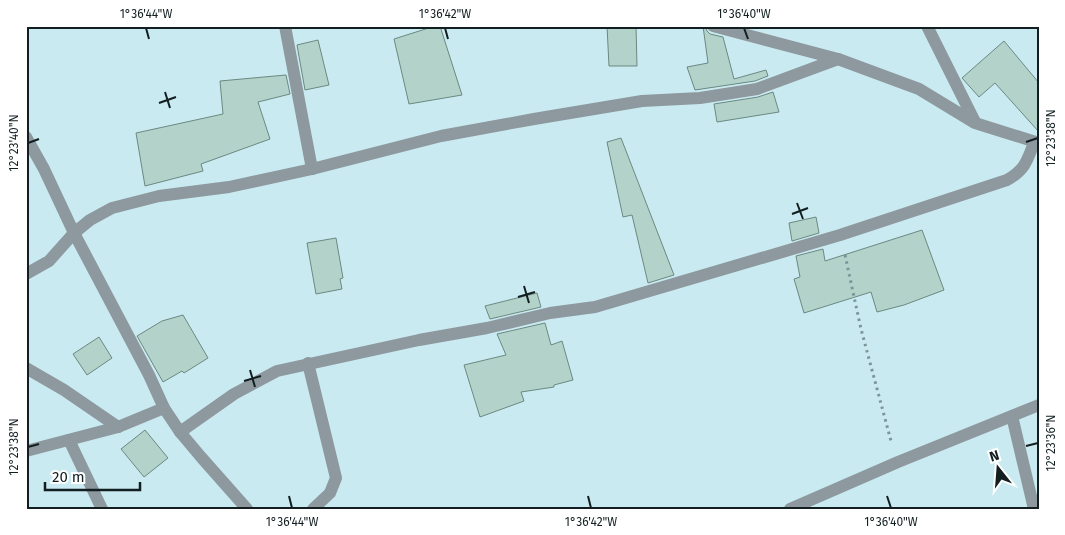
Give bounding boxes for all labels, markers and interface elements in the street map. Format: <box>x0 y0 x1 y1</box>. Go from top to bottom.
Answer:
text: 1°36'44"W <box>120 7 172 21</box>
text: 1°36'42"W <box>419 7 471 21</box>
text: 1°36'40"W <box>717 7 771 21</box>
text: 12°23'38"N <box>1044 109 1058 167</box>
text: 12°23'40"N <box>7 114 21 172</box>
text: 12°23'36"N <box>1044 414 1058 472</box>
text: 12°23'38"N <box>7 418 21 476</box>
north arrow <box>972 442 1022 492</box>
text: N <box>987 447 1001 466</box>
scale bar <box>45 460 140 492</box>
text: 20 m <box>52 468 85 486</box>
text: 1°36'44"W <box>266 515 318 529</box>
text: 1°36'42"W <box>565 515 617 529</box>
text: 1°36'40"W <box>864 515 918 529</box>

